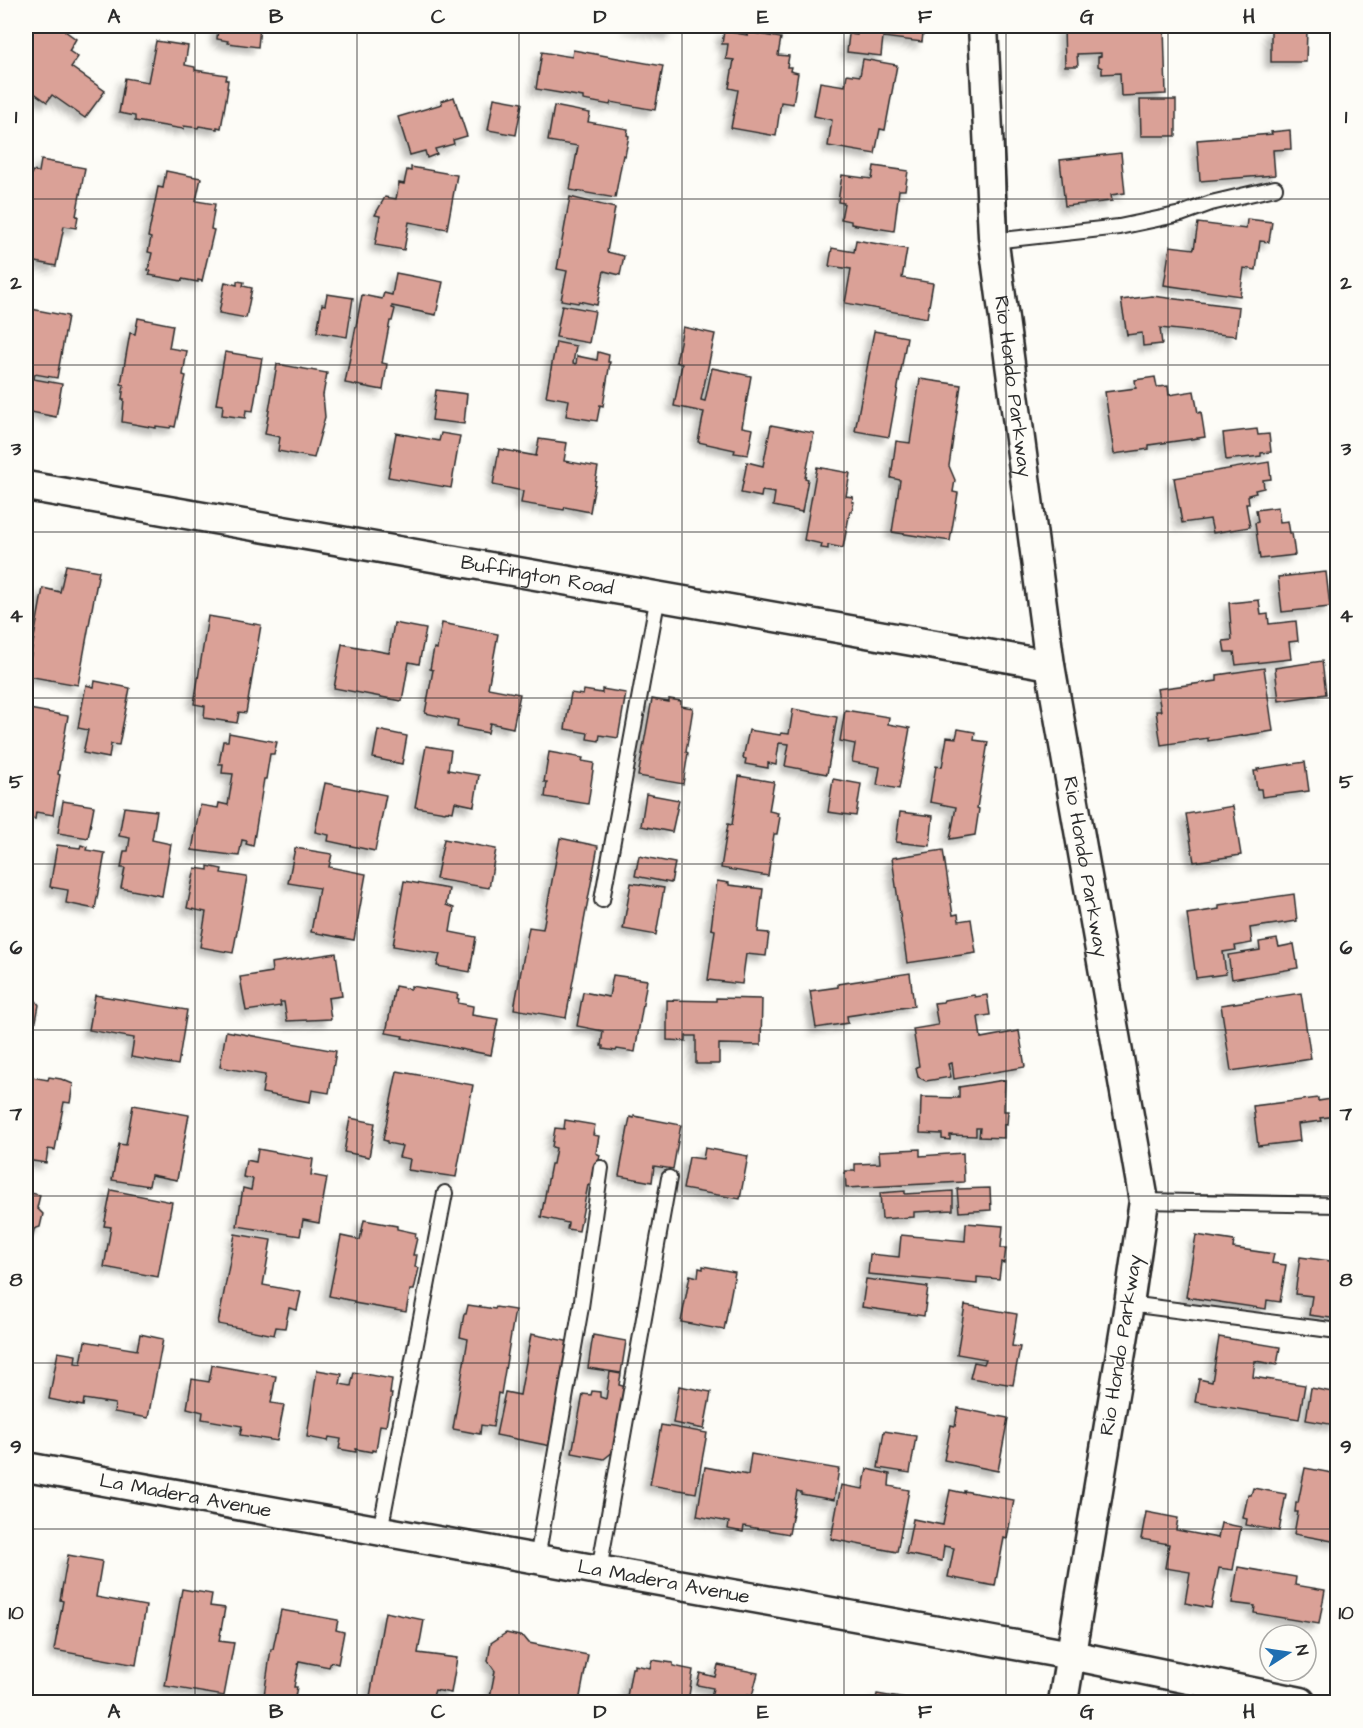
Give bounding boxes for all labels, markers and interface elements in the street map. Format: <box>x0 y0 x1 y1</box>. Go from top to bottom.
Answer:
text: A <box>108 3 121 31</box>
text: B <box>269 3 284 31</box>
text: C <box>431 3 446 31</box>
text: D <box>594 3 607 31</box>
text: E <box>757 3 769 31</box>
text: F <box>918 3 933 31</box>
text: G <box>1080 3 1094 31</box>
text: H <box>1243 3 1255 31</box>
text: 1 <box>15 103 18 131</box>
text: 1 <box>1345 103 1348 131</box>
text: 2 <box>9 269 22 297</box>
text: 2 <box>1339 269 1352 297</box>
street label: Rio Hondo Parkway <box>987 294 1039 479</box>
text: 3 <box>10 435 22 463</box>
text: 3 <box>1340 435 1352 463</box>
street label: Buffington Road <box>459 548 616 602</box>
text: 4 <box>9 602 23 630</box>
text: 4 <box>1339 602 1353 630</box>
text: 5 <box>9 768 24 796</box>
text: 5 <box>1339 768 1354 796</box>
street label: Rio Hondo Parkway <box>1056 774 1115 960</box>
text: 6 <box>10 934 23 962</box>
text: 6 <box>1340 934 1353 962</box>
text: 7 <box>9 1100 23 1128</box>
text: 7 <box>1339 1100 1353 1128</box>
street label: Rio Hondo Parkway <box>1093 1252 1150 1438</box>
text: 8 <box>10 1266 23 1294</box>
text: 8 <box>1340 1266 1353 1294</box>
text: 9 <box>10 1433 22 1461</box>
text: 9 <box>1340 1433 1352 1461</box>
street label: La Madera Avenue <box>97 1466 274 1525</box>
street label: La Madera Avenue <box>576 1553 752 1611</box>
text: 10 <box>8 1599 24 1627</box>
text: 10 <box>1338 1599 1354 1627</box>
north arrow <box>1258 1623 1318 1683</box>
text: N <box>1290 1643 1313 1657</box>
text: A <box>108 1698 121 1726</box>
text: B <box>269 1698 284 1726</box>
text: C <box>431 1698 446 1726</box>
text: D <box>594 1698 607 1726</box>
text: E <box>757 1698 769 1726</box>
text: F <box>918 1698 933 1726</box>
text: G <box>1080 1698 1094 1726</box>
text: H <box>1243 1698 1255 1726</box>

